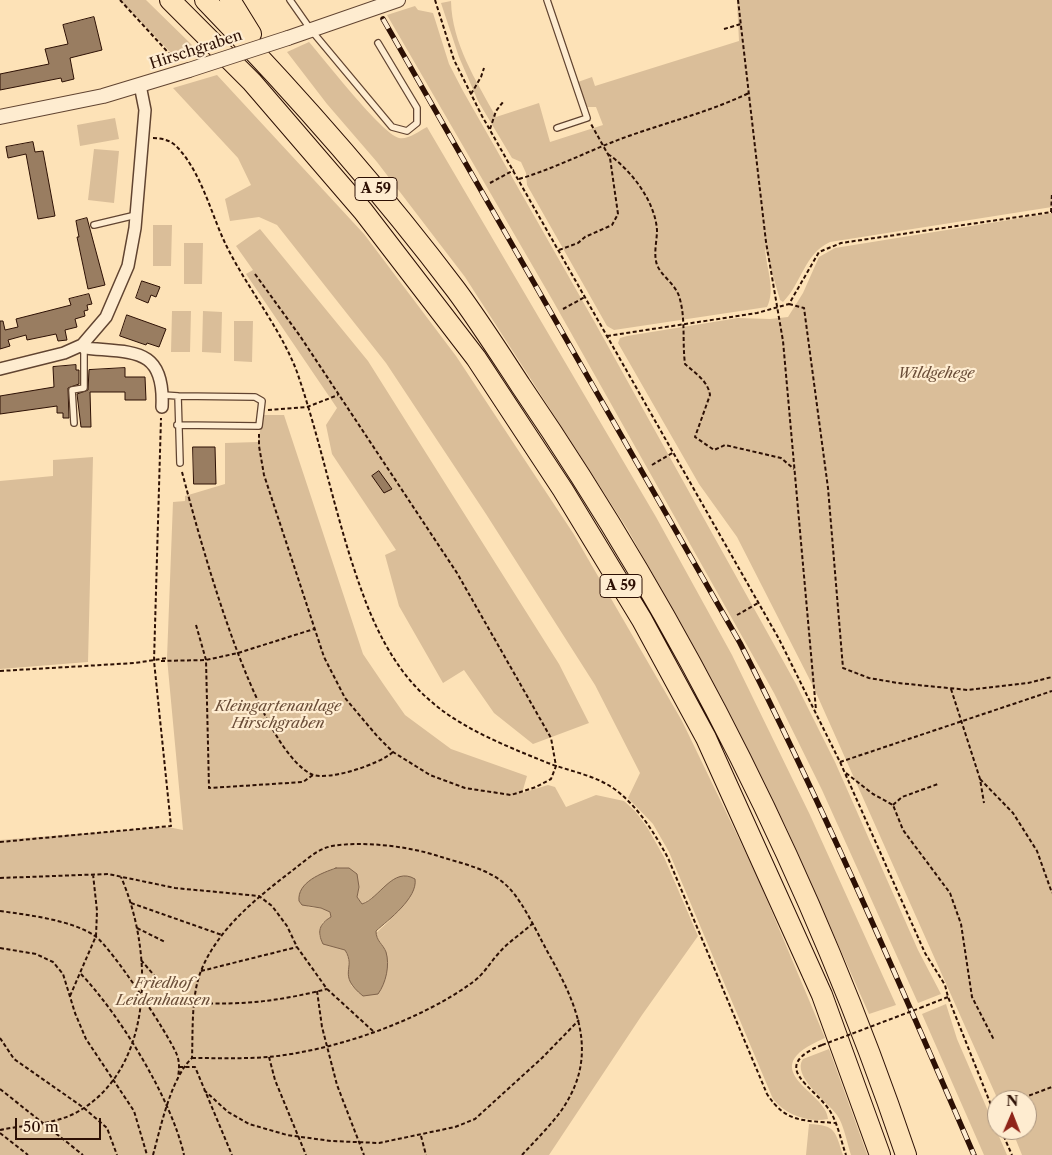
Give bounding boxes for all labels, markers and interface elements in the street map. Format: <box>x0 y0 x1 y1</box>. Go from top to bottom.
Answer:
street label: Hirschgraben <box>147 27 245 73</box>
road number: A 59 <box>355 178 397 200</box>
park label: Wildgehege <box>897 365 975 383</box>
road number: A 59 <box>600 574 642 598</box>
park label: Kleingartenanlage Hirschgraben <box>215 698 341 733</box>
park label: Friedhof Leidenhausen <box>116 975 210 1010</box>
north arrow <box>987 1090 1037 1140</box>
text: N <box>1006 1092 1018 1110</box>
scale bar <box>18 1108 104 1140</box>
text: 50 m <box>23 1117 59 1136</box>

